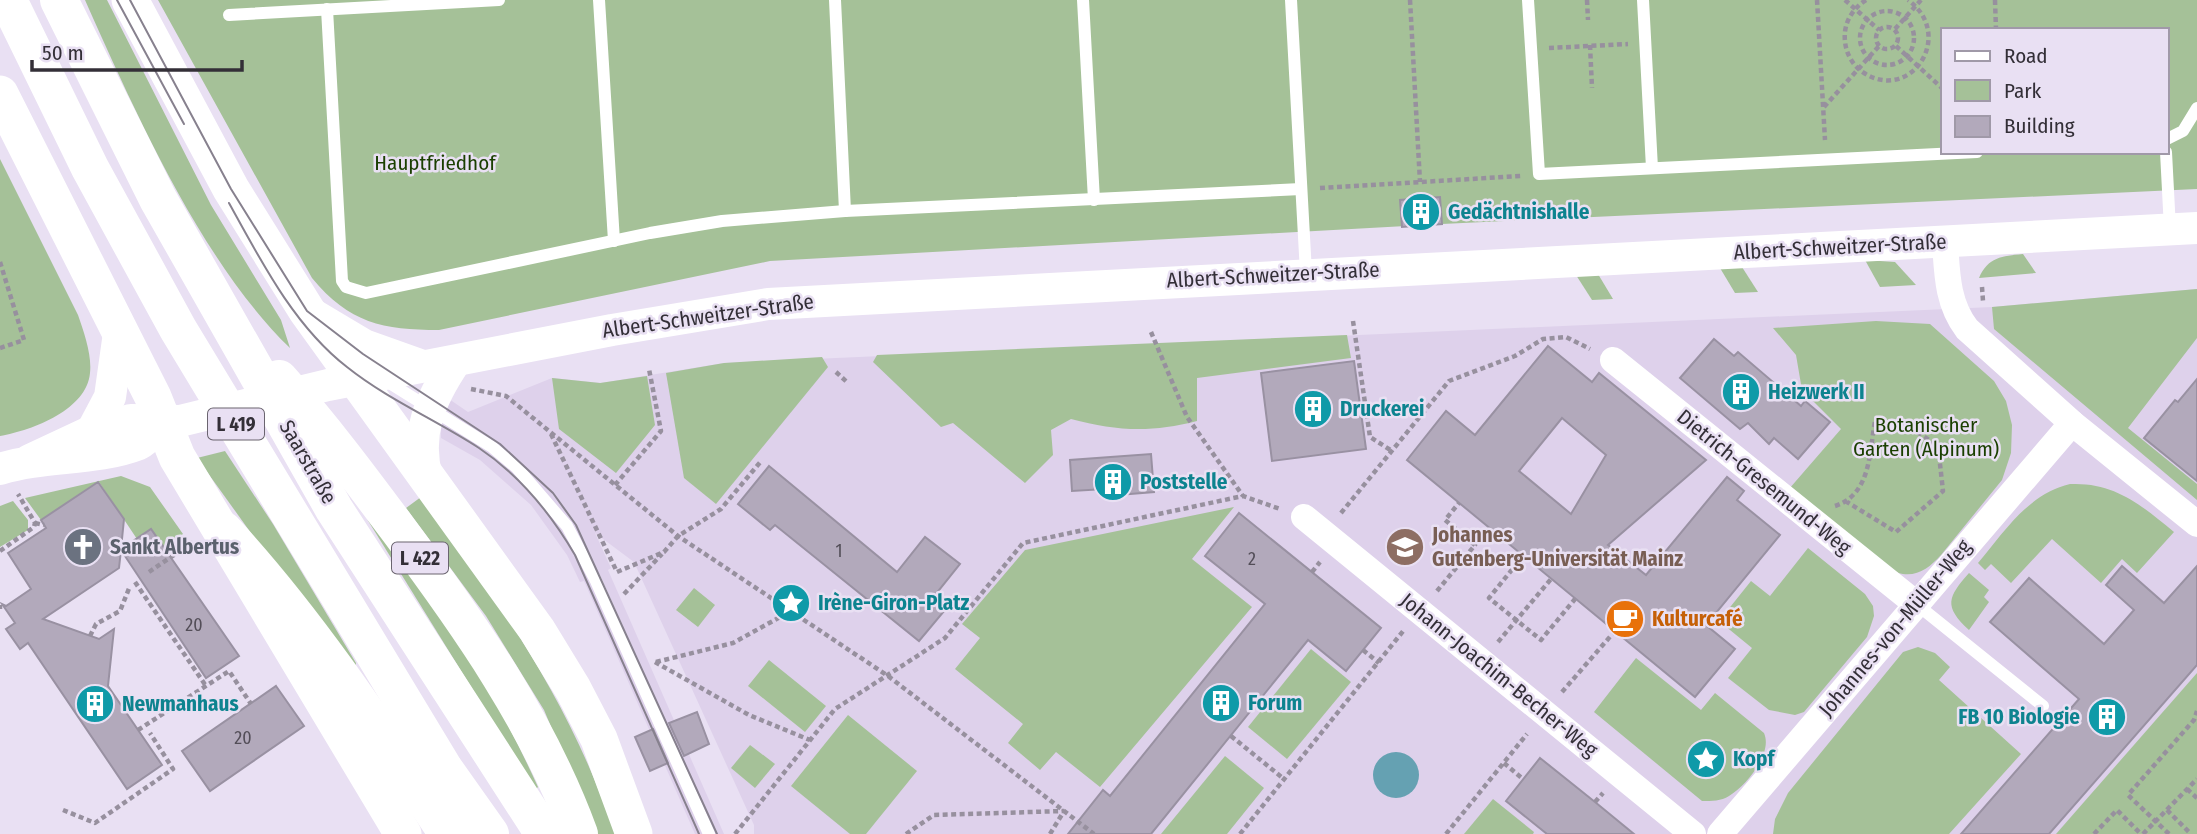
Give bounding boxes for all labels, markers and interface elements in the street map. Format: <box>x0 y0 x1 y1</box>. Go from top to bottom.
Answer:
scale bar <box>32 28 242 72</box>
legend <box>1941 28 2169 154</box>
text: 50 m <box>42 40 84 66</box>
text: Road <box>2004 43 2048 69</box>
text: Park <box>2004 78 2042 104</box>
text: Building <box>2004 113 2075 139</box>
park label: Hauptfriedhof <box>374 150 497 176</box>
building icon: Gedächtnishalle <box>1400 191 1442 233</box>
place label: Gedächtnishalle <box>1448 199 1590 225</box>
street label: Albert-Schweitzer-Straße <box>1733 228 1947 266</box>
street label: Albert-Schweitzer-Straße <box>1166 256 1380 294</box>
street label: Albert-Schweitzer-Straße <box>601 288 815 344</box>
building icon: Heizwerk II <box>1720 371 1762 413</box>
place label: Heizwerk II <box>1768 379 1865 405</box>
building icon: Druckerei <box>1292 388 1334 430</box>
place label: Druckerei <box>1340 396 1424 422</box>
street label: Dietrich-Gresemund-Weg <box>1672 404 1856 560</box>
road number: L 419 <box>208 408 264 440</box>
park label: Botanischer Garten (Alpinum) <box>1853 412 1999 462</box>
street label: Saarstraße <box>274 416 342 508</box>
building icon: Poststelle <box>1092 461 1134 503</box>
place label: Poststelle <box>1140 469 1228 495</box>
place label: Johannes Gutenberg-Universität Mainz <box>1431 522 1683 572</box>
church icon: Sankt Albertus <box>62 526 104 568</box>
school or university icon: Johannes Gutenberg-Universität Mainz <box>1384 526 1426 568</box>
place label: Sankt Albertus <box>110 534 239 560</box>
street label: Johannes-von-Müller-Weg <box>1813 534 1977 722</box>
house number: 1 <box>835 540 843 562</box>
road number: L 422 <box>392 542 448 573</box>
house number: 2 <box>1248 548 1256 570</box>
place icon: Irène-Giron-Platz <box>770 582 812 624</box>
street label: Johann-Joachim-Becher-Weg <box>1395 587 1603 763</box>
place label: Irène-Giron-Platz <box>818 590 970 616</box>
cafe icon: Kulturcafé <box>1604 598 1646 640</box>
place label: Kulturcafé <box>1652 606 1743 632</box>
house number: 20 <box>185 614 203 636</box>
building icon: Forum <box>1200 682 1242 724</box>
building icon: Newmanhaus <box>74 683 116 725</box>
place label: Forum <box>1248 690 1302 716</box>
place label: Newmanhaus <box>122 691 239 717</box>
building icon: FB 10 Biologie <box>2086 696 2128 738</box>
place label: FB 10 Biologie <box>1958 704 2080 730</box>
house number: 20 <box>234 727 252 749</box>
place icon: Kopf <box>1685 738 1727 780</box>
place label: Kopf <box>1733 746 1776 772</box>

